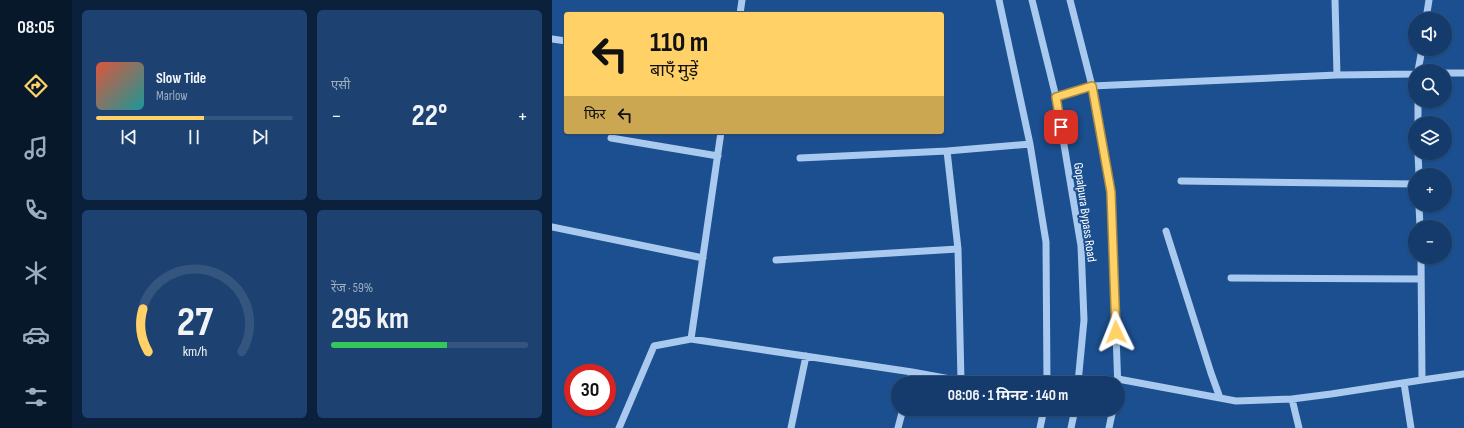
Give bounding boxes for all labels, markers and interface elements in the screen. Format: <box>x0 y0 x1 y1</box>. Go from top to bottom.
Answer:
map controls <box>1408 12 1452 264</box>
button: sound <box>1408 12 1452 56</box>
text: 08:05 <box>17 17 55 38</box>
text: 110 m <box>650 26 708 59</box>
icon: left <box>584 28 636 80</box>
text: बाएँ मुड़ें <box>650 60 698 81</box>
button: search <box>1408 64 1452 108</box>
text: Slow Tide <box>156 69 206 88</box>
icon: directions <box>22 72 50 100</box>
text: एसी <box>331 77 350 93</box>
text: Marlow <box>156 88 188 104</box>
text: 22° <box>412 98 447 134</box>
text: − <box>331 103 342 130</box>
text: + <box>517 103 528 130</box>
icon: left <box>614 104 636 126</box>
text: फिर <box>584 105 606 124</box>
pin <box>1044 110 1078 144</box>
icon: arrive <box>1050 116 1072 138</box>
button: layers <box>1408 116 1452 160</box>
icon: previous <box>118 126 140 148</box>
icon: pause <box>183 126 205 148</box>
icon: next <box>249 126 271 148</box>
icon: music <box>22 134 50 162</box>
street label: Gopalpura Bypass Road <box>1070 161 1100 263</box>
button: + <box>1408 168 1452 212</box>
icon: phone <box>22 196 50 224</box>
button: − <box>1408 220 1452 264</box>
icon: climate <box>22 259 50 287</box>
text: रेंज · 59% <box>331 280 373 296</box>
text: 27 <box>176 298 214 347</box>
text: 295 km <box>331 301 409 337</box>
position arrow <box>1095 311 1137 353</box>
icon: car <box>22 321 50 349</box>
text: km/h <box>182 343 207 360</box>
speed limit sign: 30 <box>564 364 616 416</box>
icon: filters <box>22 383 50 411</box>
text: 08:06 · 1 मिनट · 140 m <box>948 386 1068 405</box>

